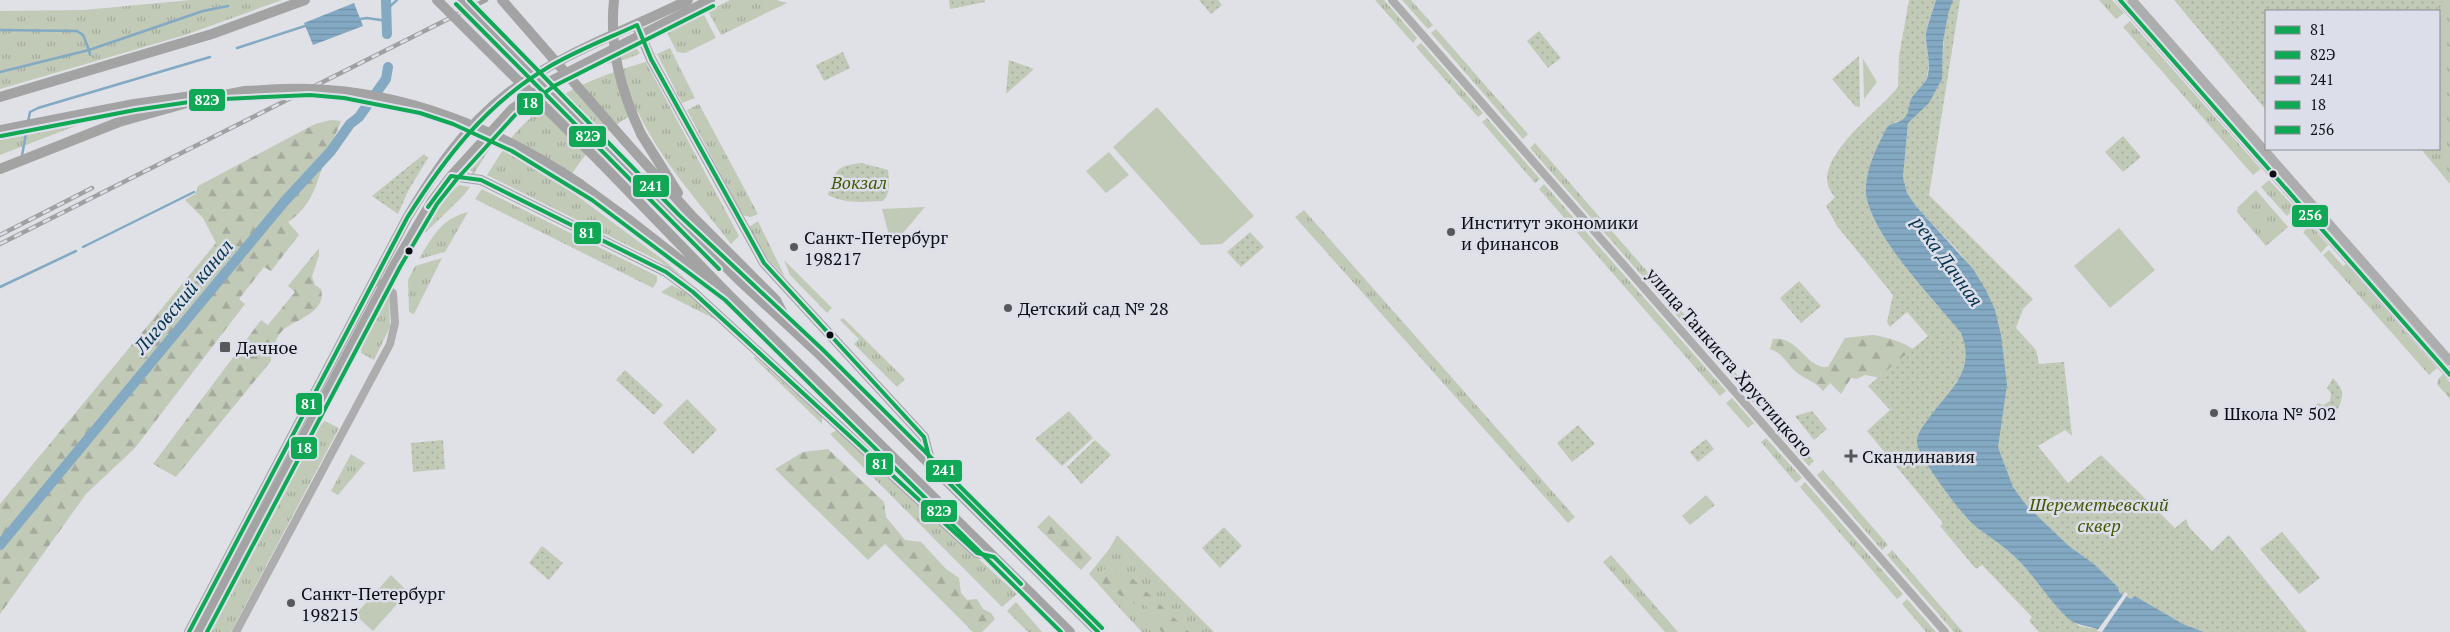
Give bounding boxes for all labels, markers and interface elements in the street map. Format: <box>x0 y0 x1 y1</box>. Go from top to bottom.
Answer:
legend <box>2265 10 2440 150</box>
text: 81 <box>2310 19 2326 39</box>
text: 82Э <box>2310 44 2336 64</box>
text: 241 <box>2310 69 2334 89</box>
line badge: 82Э <box>188 88 226 112</box>
text: 82Э <box>195 90 219 109</box>
line badge: 18 <box>516 92 544 116</box>
text: 18 <box>522 93 538 112</box>
text: 18 <box>2310 94 2326 114</box>
text: 256 <box>2310 119 2334 139</box>
line badge: 82Э <box>568 125 607 148</box>
text: 82Э <box>576 126 600 145</box>
unlabelled marker <box>2268 169 2278 179</box>
park label: Вокзал <box>830 170 887 194</box>
line badge: 241 <box>632 174 670 198</box>
text: 241 <box>639 176 663 195</box>
line badge: 256 <box>2291 204 2329 228</box>
text: 256 <box>2298 205 2322 224</box>
place label: Институт экономики и финансов <box>1461 210 1639 255</box>
water label: река Дачная <box>1907 211 1989 311</box>
line badge: 81 <box>573 221 602 245</box>
text: 81 <box>579 223 595 242</box>
place label: Санкт-Петербург 198217 <box>804 225 948 270</box>
marker: Институт экономики и финансов <box>1445 226 1457 238</box>
water label: Лиговский канал <box>127 234 238 359</box>
marker: Санкт-Петербург 198217 <box>788 241 800 253</box>
unlabelled marker <box>404 246 414 256</box>
street label: улица Танкиста Хрустицкого <box>1641 262 1819 462</box>
place label: Детский сад № 28 <box>1018 296 1169 320</box>
marker: Детский сад № 28 <box>1002 302 1014 314</box>
unlabelled marker <box>825 330 835 340</box>
place label: Дачное <box>236 335 298 359</box>
marker: Дачное <box>218 340 232 354</box>
line badge: 81 <box>295 392 323 416</box>
text: 81 <box>301 394 317 413</box>
place label: Школа № 502 <box>2224 401 2336 425</box>
marker: Школа № 502 <box>2208 407 2220 419</box>
line badge: 18 <box>290 436 318 460</box>
text: 18 <box>296 438 312 457</box>
place label: Скандинавия <box>1862 444 1975 468</box>
marker: Скандинавия <box>1844 449 1858 463</box>
line badge: 81 <box>865 452 894 476</box>
text: 81 <box>872 454 888 473</box>
line badge: 241 <box>925 459 963 483</box>
text: 241 <box>932 460 956 479</box>
park label: Шереметьевский сквер <box>2028 492 2169 537</box>
line badge: 82Э <box>920 499 958 523</box>
text: 82Э <box>927 501 951 520</box>
place label: Санкт-Петербург 198215 <box>301 581 445 626</box>
marker: Санкт-Петербург 198215 <box>285 597 297 609</box>

